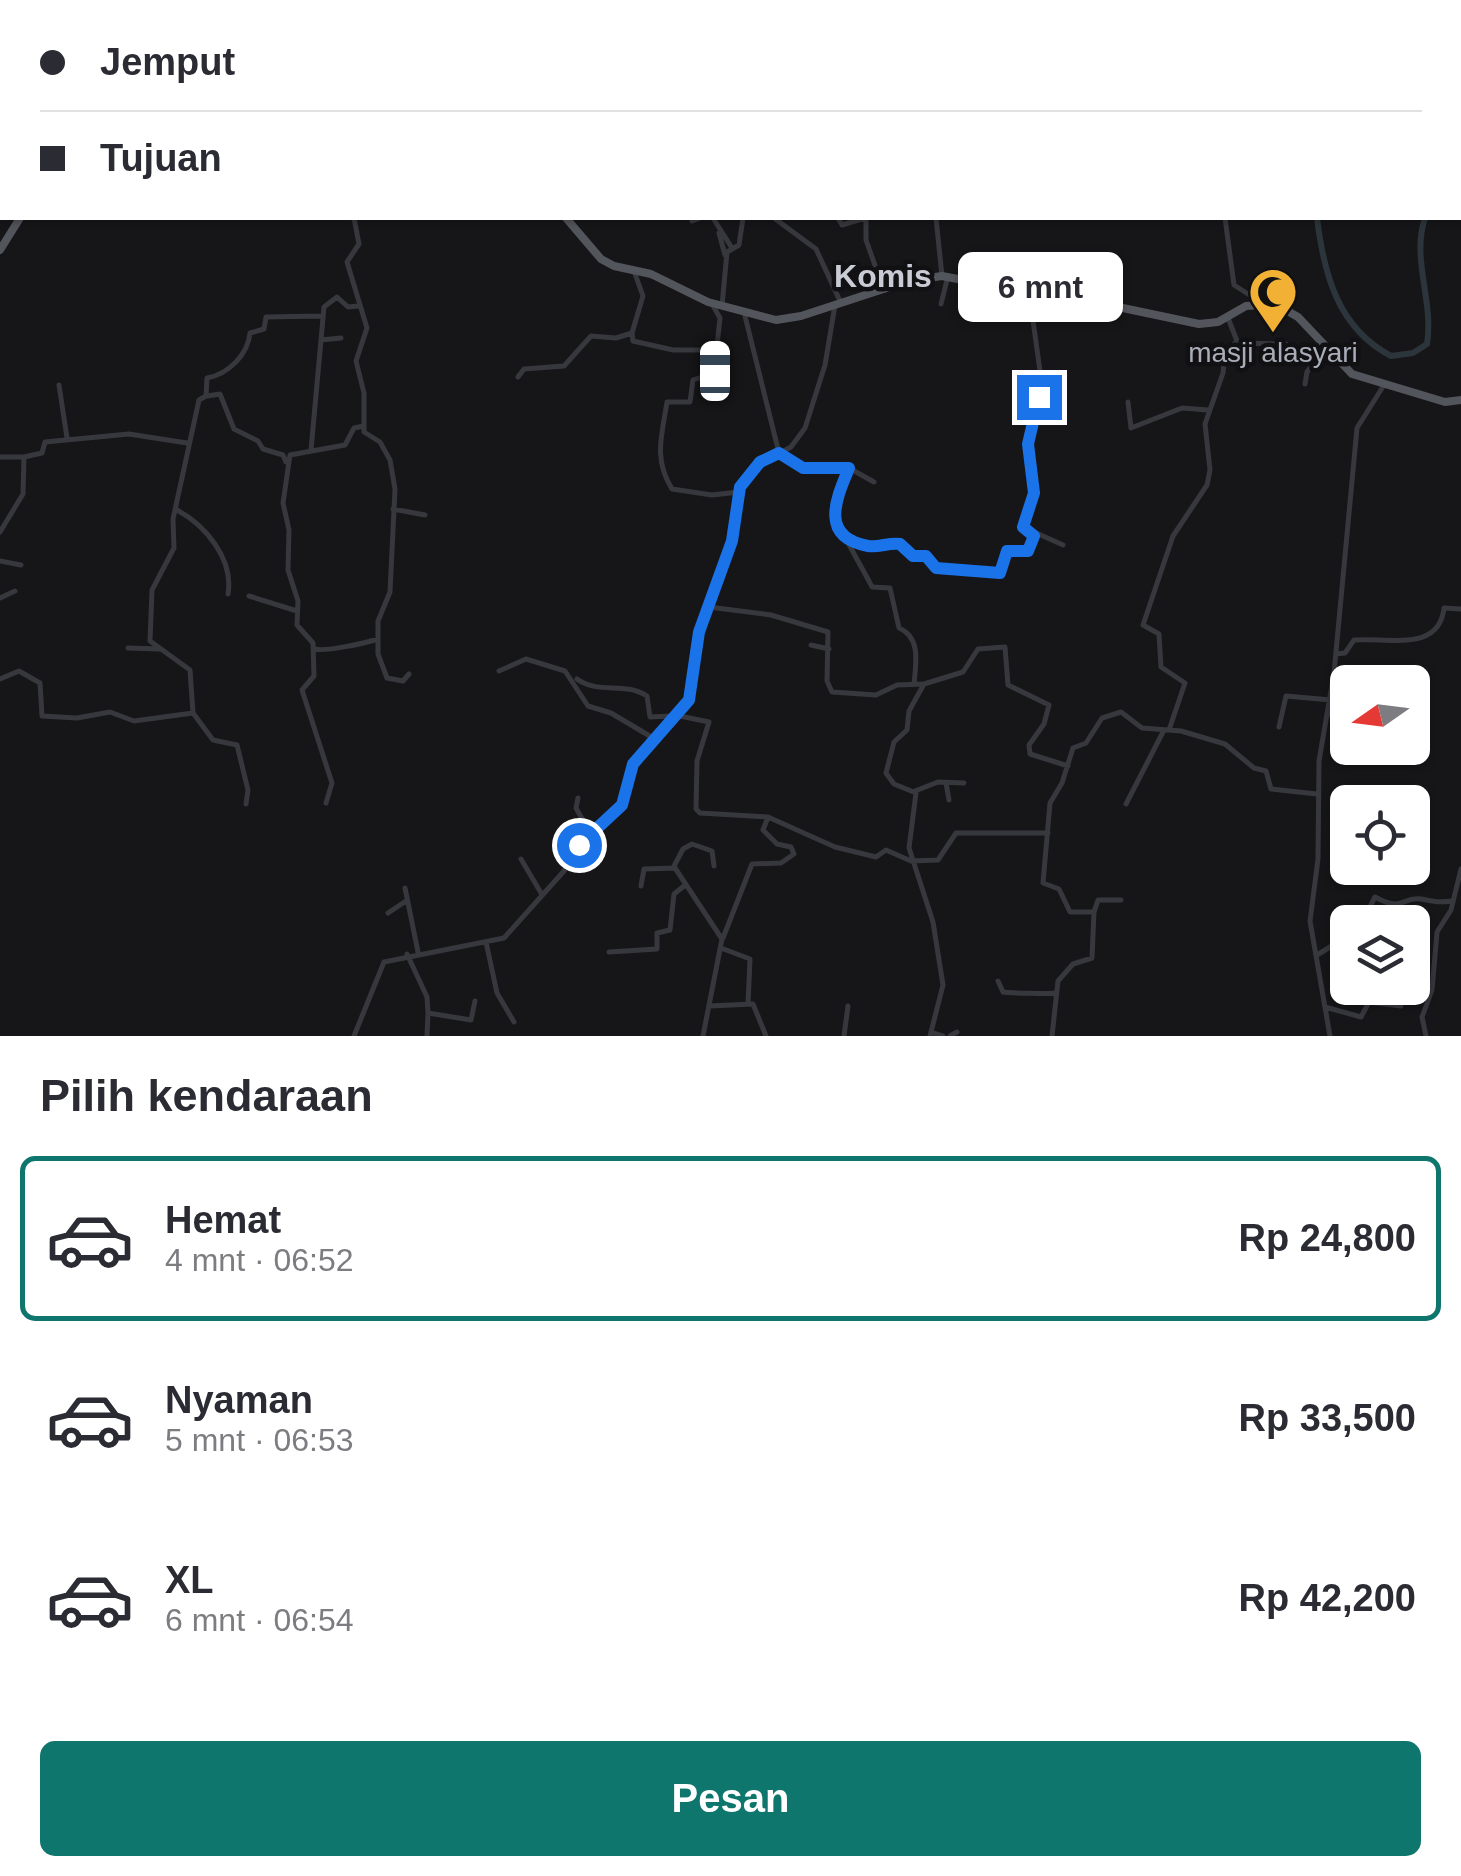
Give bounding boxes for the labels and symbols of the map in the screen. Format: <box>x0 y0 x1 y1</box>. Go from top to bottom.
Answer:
callout: 6 mnt <box>956 252 1122 322</box>
district label: Komis <box>834 258 932 294</box>
mosque icon: masji alasyari <box>1247 266 1299 334</box>
place label: masji alasyari <box>1188 337 1358 368</box>
car <box>700 341 730 401</box>
route end <box>1017 375 1062 420</box>
north arrow <box>1330 665 1430 765</box>
route start <box>557 823 602 868</box>

